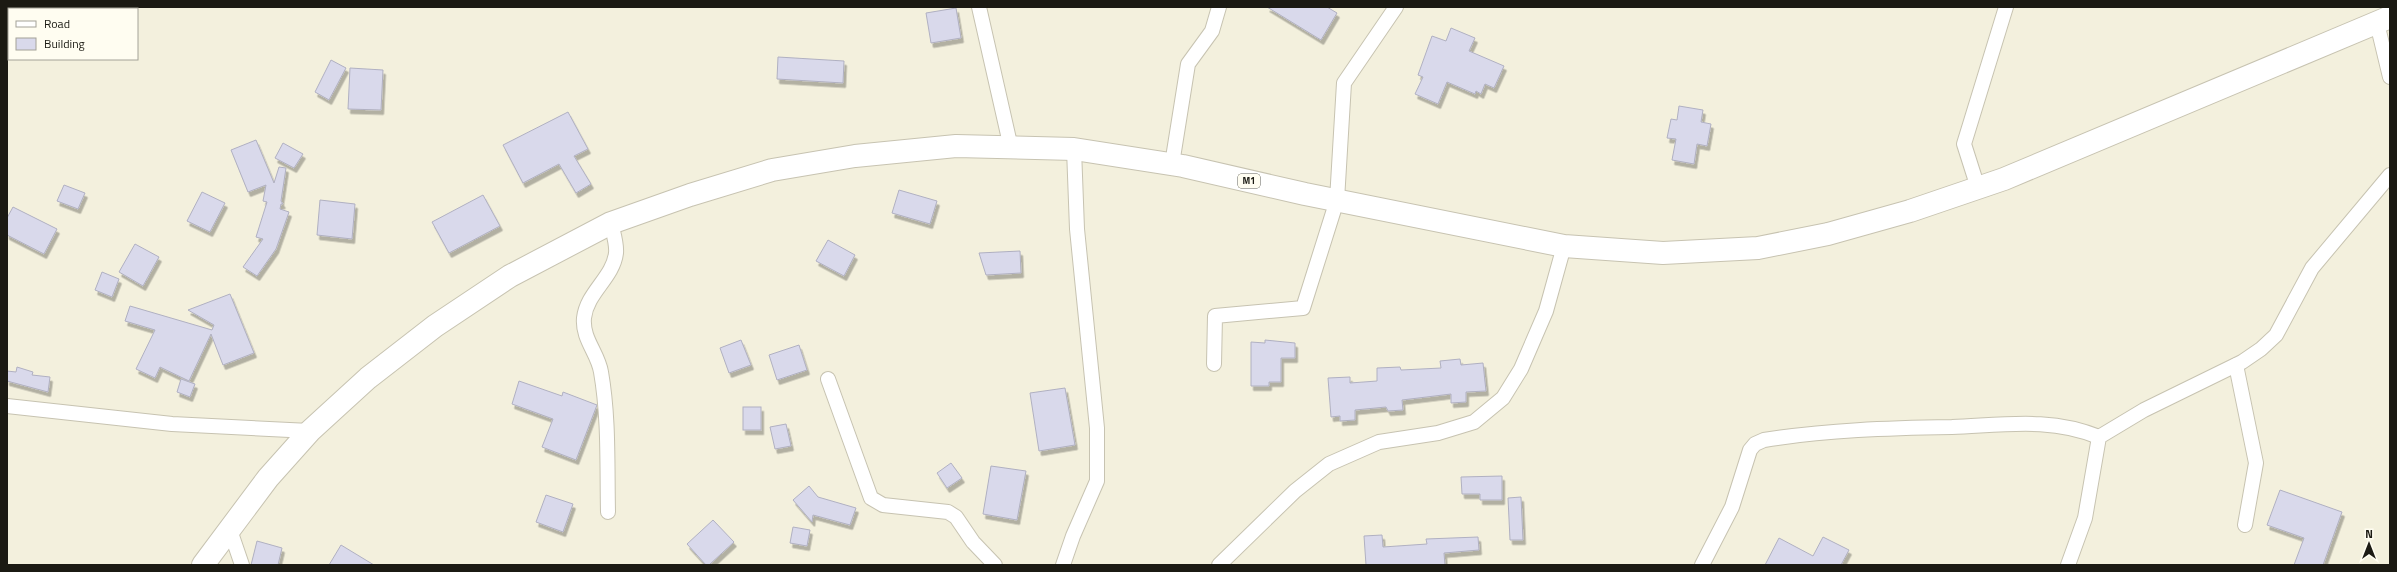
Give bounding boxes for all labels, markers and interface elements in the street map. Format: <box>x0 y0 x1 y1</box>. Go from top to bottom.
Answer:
legend <box>8 8 138 60</box>
text: Road <box>44 14 70 33</box>
text: Building <box>44 34 85 53</box>
road number: M1 <box>1238 174 1260 188</box>
north arrow <box>2349 524 2389 564</box>
text: N <box>2365 526 2373 542</box>

